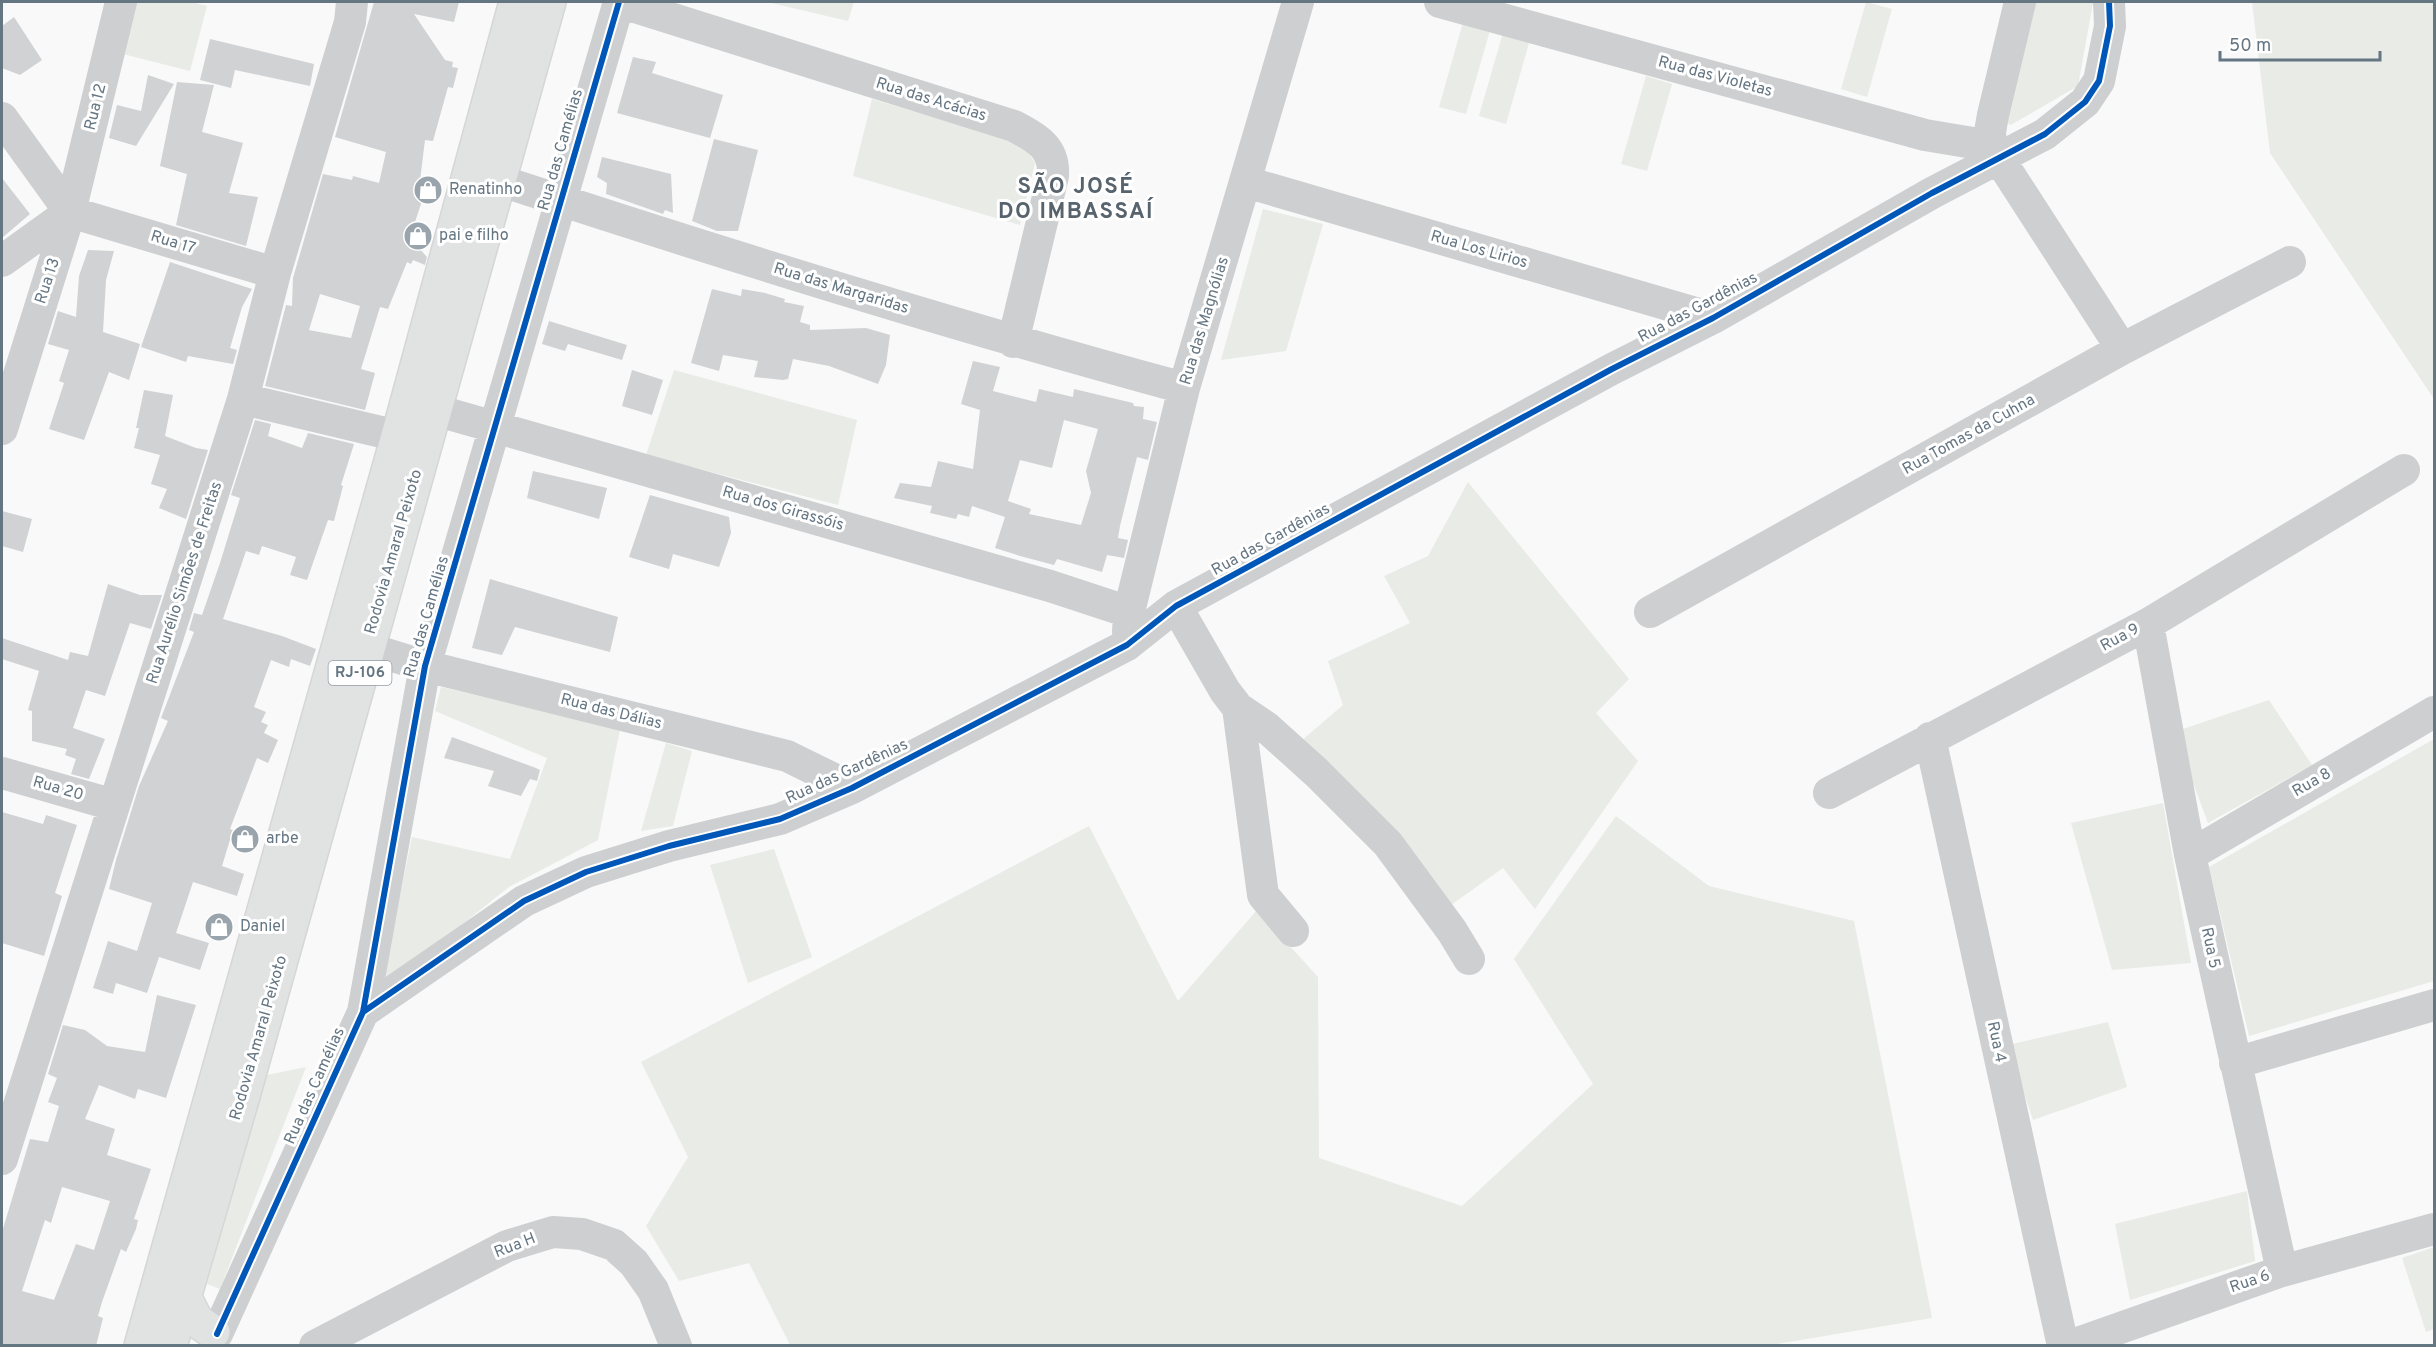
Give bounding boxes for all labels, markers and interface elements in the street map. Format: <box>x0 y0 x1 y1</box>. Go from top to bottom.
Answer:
scale bar <box>2220 24 2380 62</box>
text: 50 m <box>2229 35 2271 58</box>
street label: Rua das Violetas <box>1656 52 1774 102</box>
street label: Rua das Acácias <box>873 74 989 126</box>
street label: Rua 12 <box>81 82 111 132</box>
street label: Rua das Camélias <box>534 87 588 213</box>
district label: SÃO JOSÉ DO IMBASSAÍ <box>998 172 1154 226</box>
shop icon: Renatinho <box>412 174 444 206</box>
place label: Renatinho <box>449 180 522 200</box>
shop icon: pai e filho <box>402 220 434 252</box>
place label: pai e filho <box>439 226 509 246</box>
street label: Rua 17 <box>148 227 198 259</box>
street label: Rua Los Lirios <box>1428 227 1530 273</box>
street label: Rua 13 <box>31 255 65 307</box>
street label: Rua das Magnólias <box>1176 255 1234 387</box>
street label: Rua das Margaridas <box>771 259 911 319</box>
street label: Rua das Gardênias <box>1635 268 1761 348</box>
street label: Rua Tomas da Cuhna <box>1899 390 2039 480</box>
street label: Rodovia Amaral Peixoto <box>361 467 427 637</box>
street label: Rua Aurélio Simões de Freitas <box>143 479 227 687</box>
street label: Rua dos Girassóis <box>720 482 846 536</box>
street label: Rua das Gardênias <box>1208 499 1334 581</box>
street label: Rua das Camélias <box>400 554 454 680</box>
street label: Rua 9 <box>2097 619 2143 657</box>
road number: RJ-106 <box>328 661 392 685</box>
street label: Rua das Dálias <box>558 690 664 734</box>
street label: Rua das Gardênias <box>783 735 911 809</box>
street label: Rua 8 <box>2289 764 2335 802</box>
street label: Rua 20 <box>30 772 86 806</box>
shop icon: arbe <box>229 823 261 855</box>
place label: arbe <box>266 829 299 849</box>
shop icon: Daniel <box>203 911 235 943</box>
place label: Daniel <box>240 917 285 937</box>
street label: Rua 5 <box>2196 926 2224 970</box>
street label: Rodovia Amaral Peixoto <box>226 953 292 1123</box>
street label: Rua 4 <box>1982 1020 2010 1064</box>
street label: Rua das Camélias <box>280 1024 350 1148</box>
street label: Rua H <box>491 1229 539 1263</box>
street label: Rua 6 <box>2227 1266 2273 1298</box>

